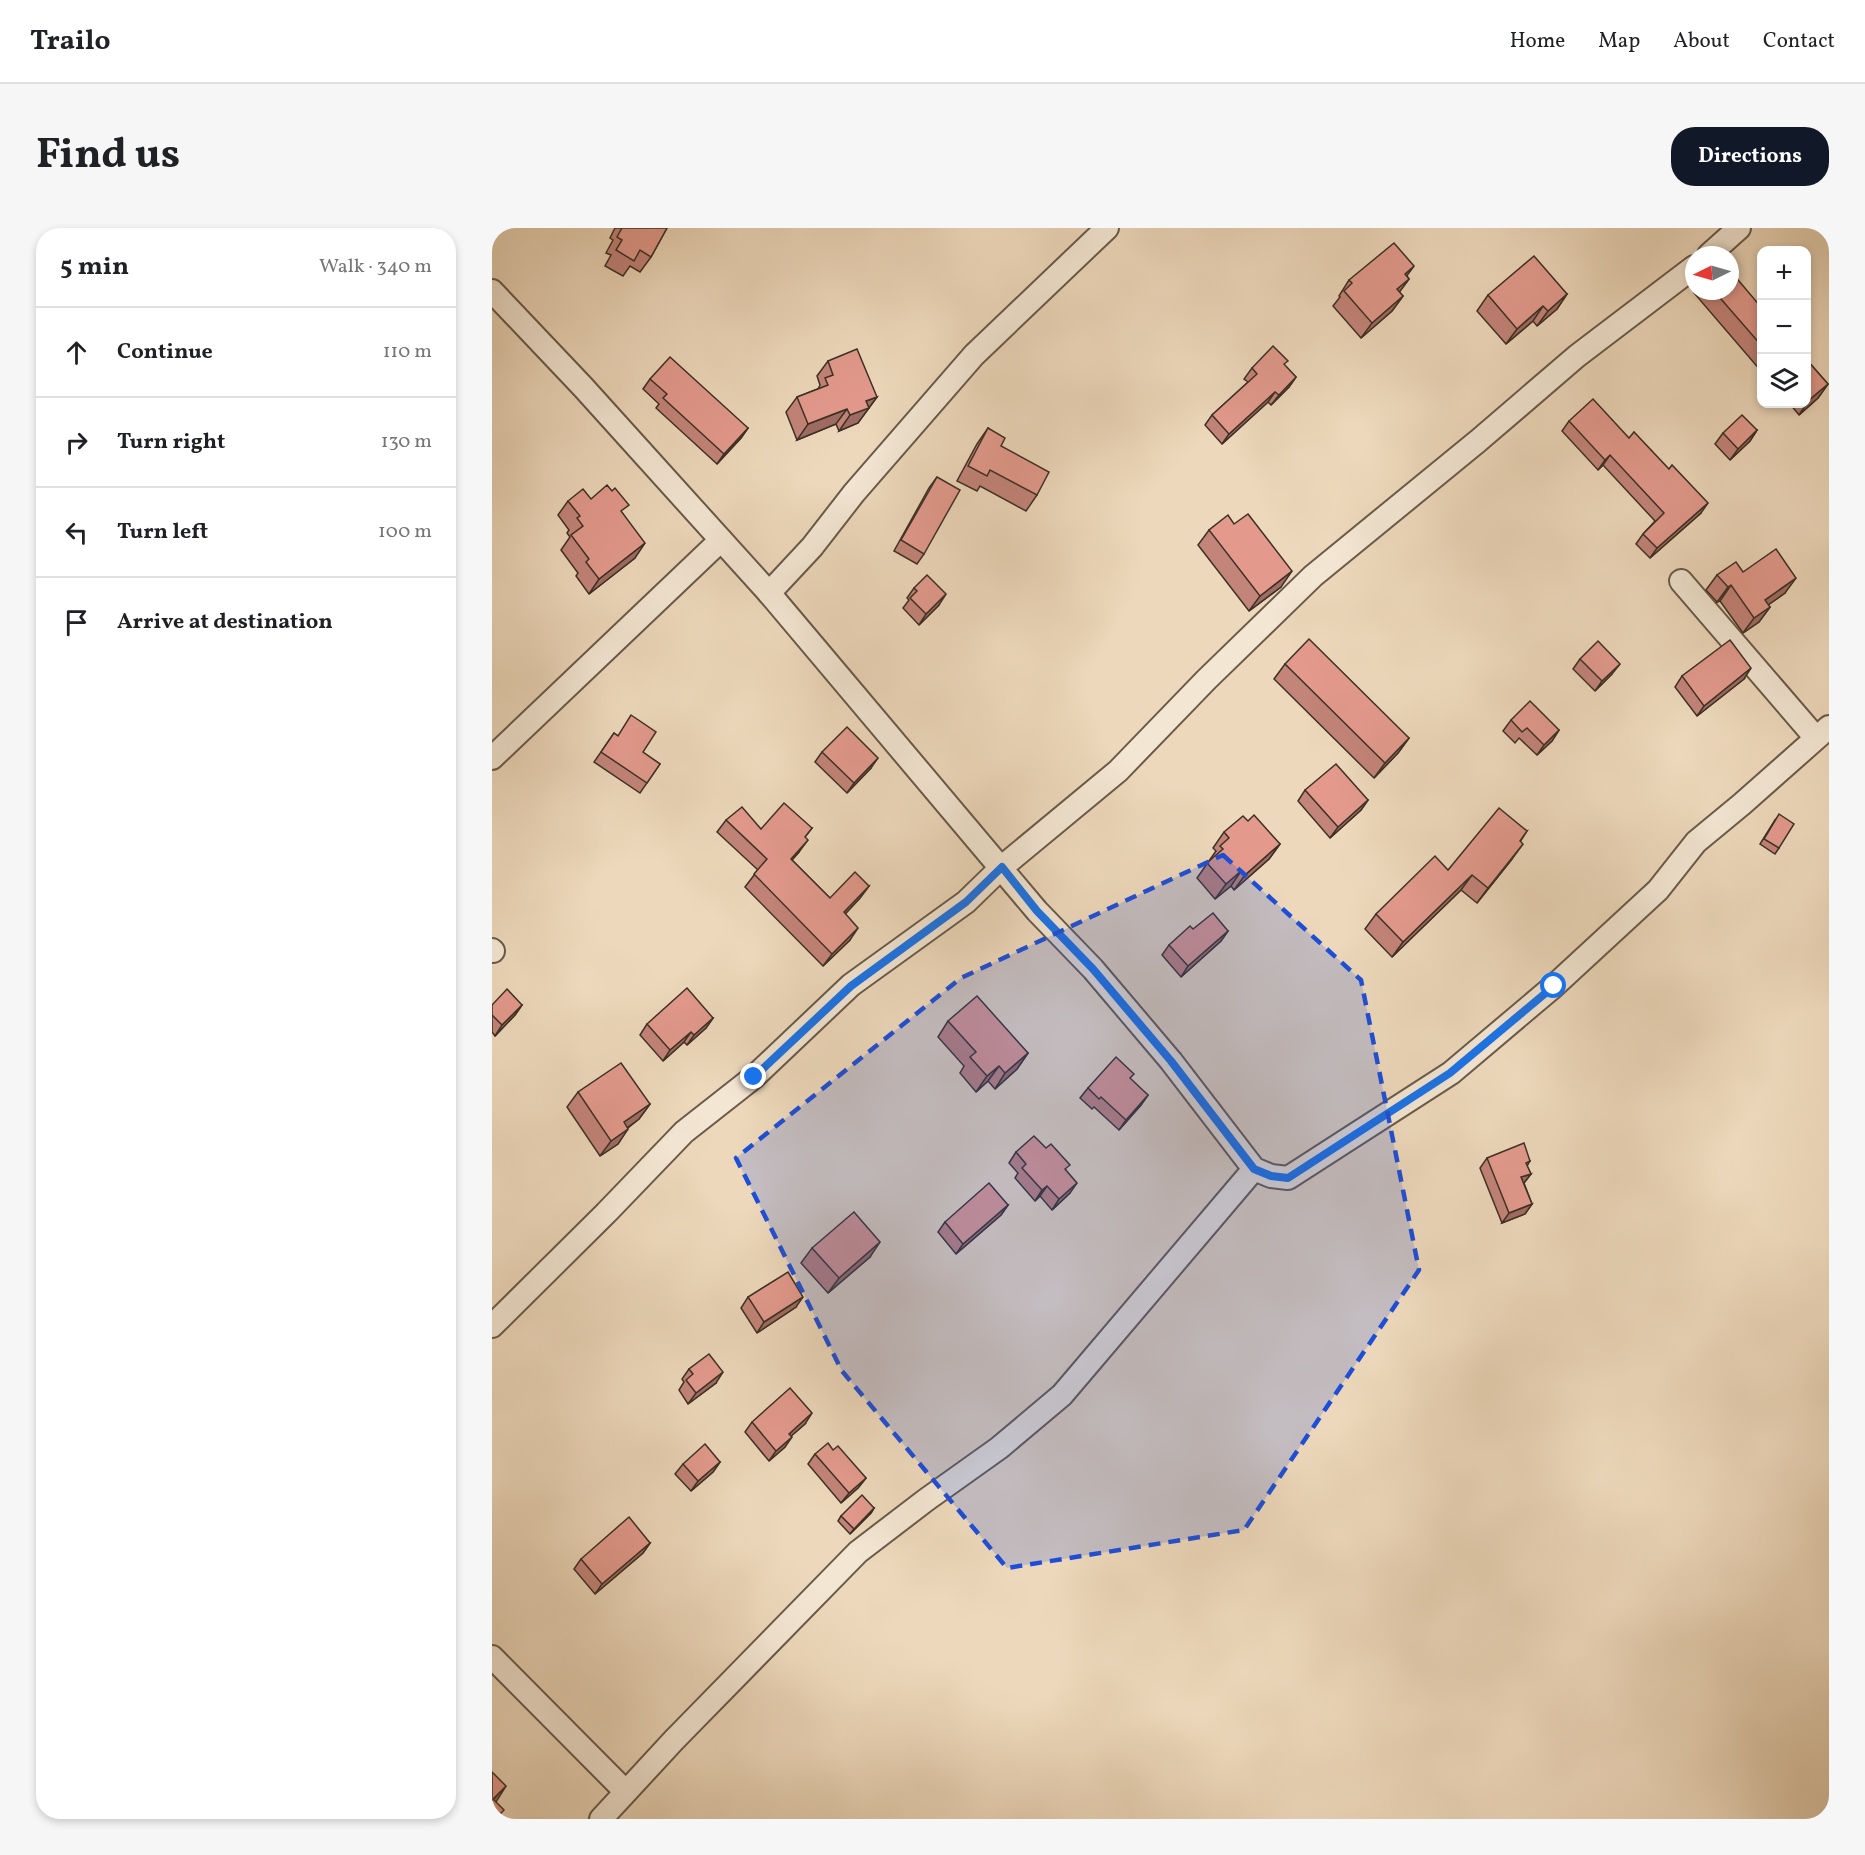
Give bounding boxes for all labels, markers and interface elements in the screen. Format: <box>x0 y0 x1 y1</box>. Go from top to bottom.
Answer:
text: Trailo <box>30 22 111 61</box>
text: Home <box>1510 27 1565 56</box>
text: Map <box>1598 27 1640 56</box>
text: About <box>1673 27 1730 56</box>
text: Contact <box>1763 27 1835 56</box>
text: Find us <box>36 127 180 186</box>
button: Directions <box>1671 127 1829 186</box>
north arrow <box>1685 246 1739 300</box>
map controls <box>1757 246 1811 408</box>
button: + <box>1757 246 1811 300</box>
text: 5 min <box>60 249 129 285</box>
text: Walk · 340 m <box>319 253 432 281</box>
button: − <box>1757 300 1811 354</box>
icon: ahead <box>60 336 93 369</box>
text: Continue <box>117 337 213 368</box>
text: 110 m <box>383 338 432 366</box>
button: layers <box>1757 354 1811 408</box>
icon: right <box>60 426 93 459</box>
text: Turn right <box>117 427 225 458</box>
text: 130 m <box>381 428 432 456</box>
icon: left <box>60 516 93 549</box>
text: Turn left <box>117 517 208 548</box>
text: 100 m <box>378 518 432 546</box>
icon: arrive <box>60 606 93 639</box>
text: Arrive at destination <box>117 607 333 638</box>
route start <box>1540 972 1566 998</box>
route end <box>740 1063 766 1089</box>

